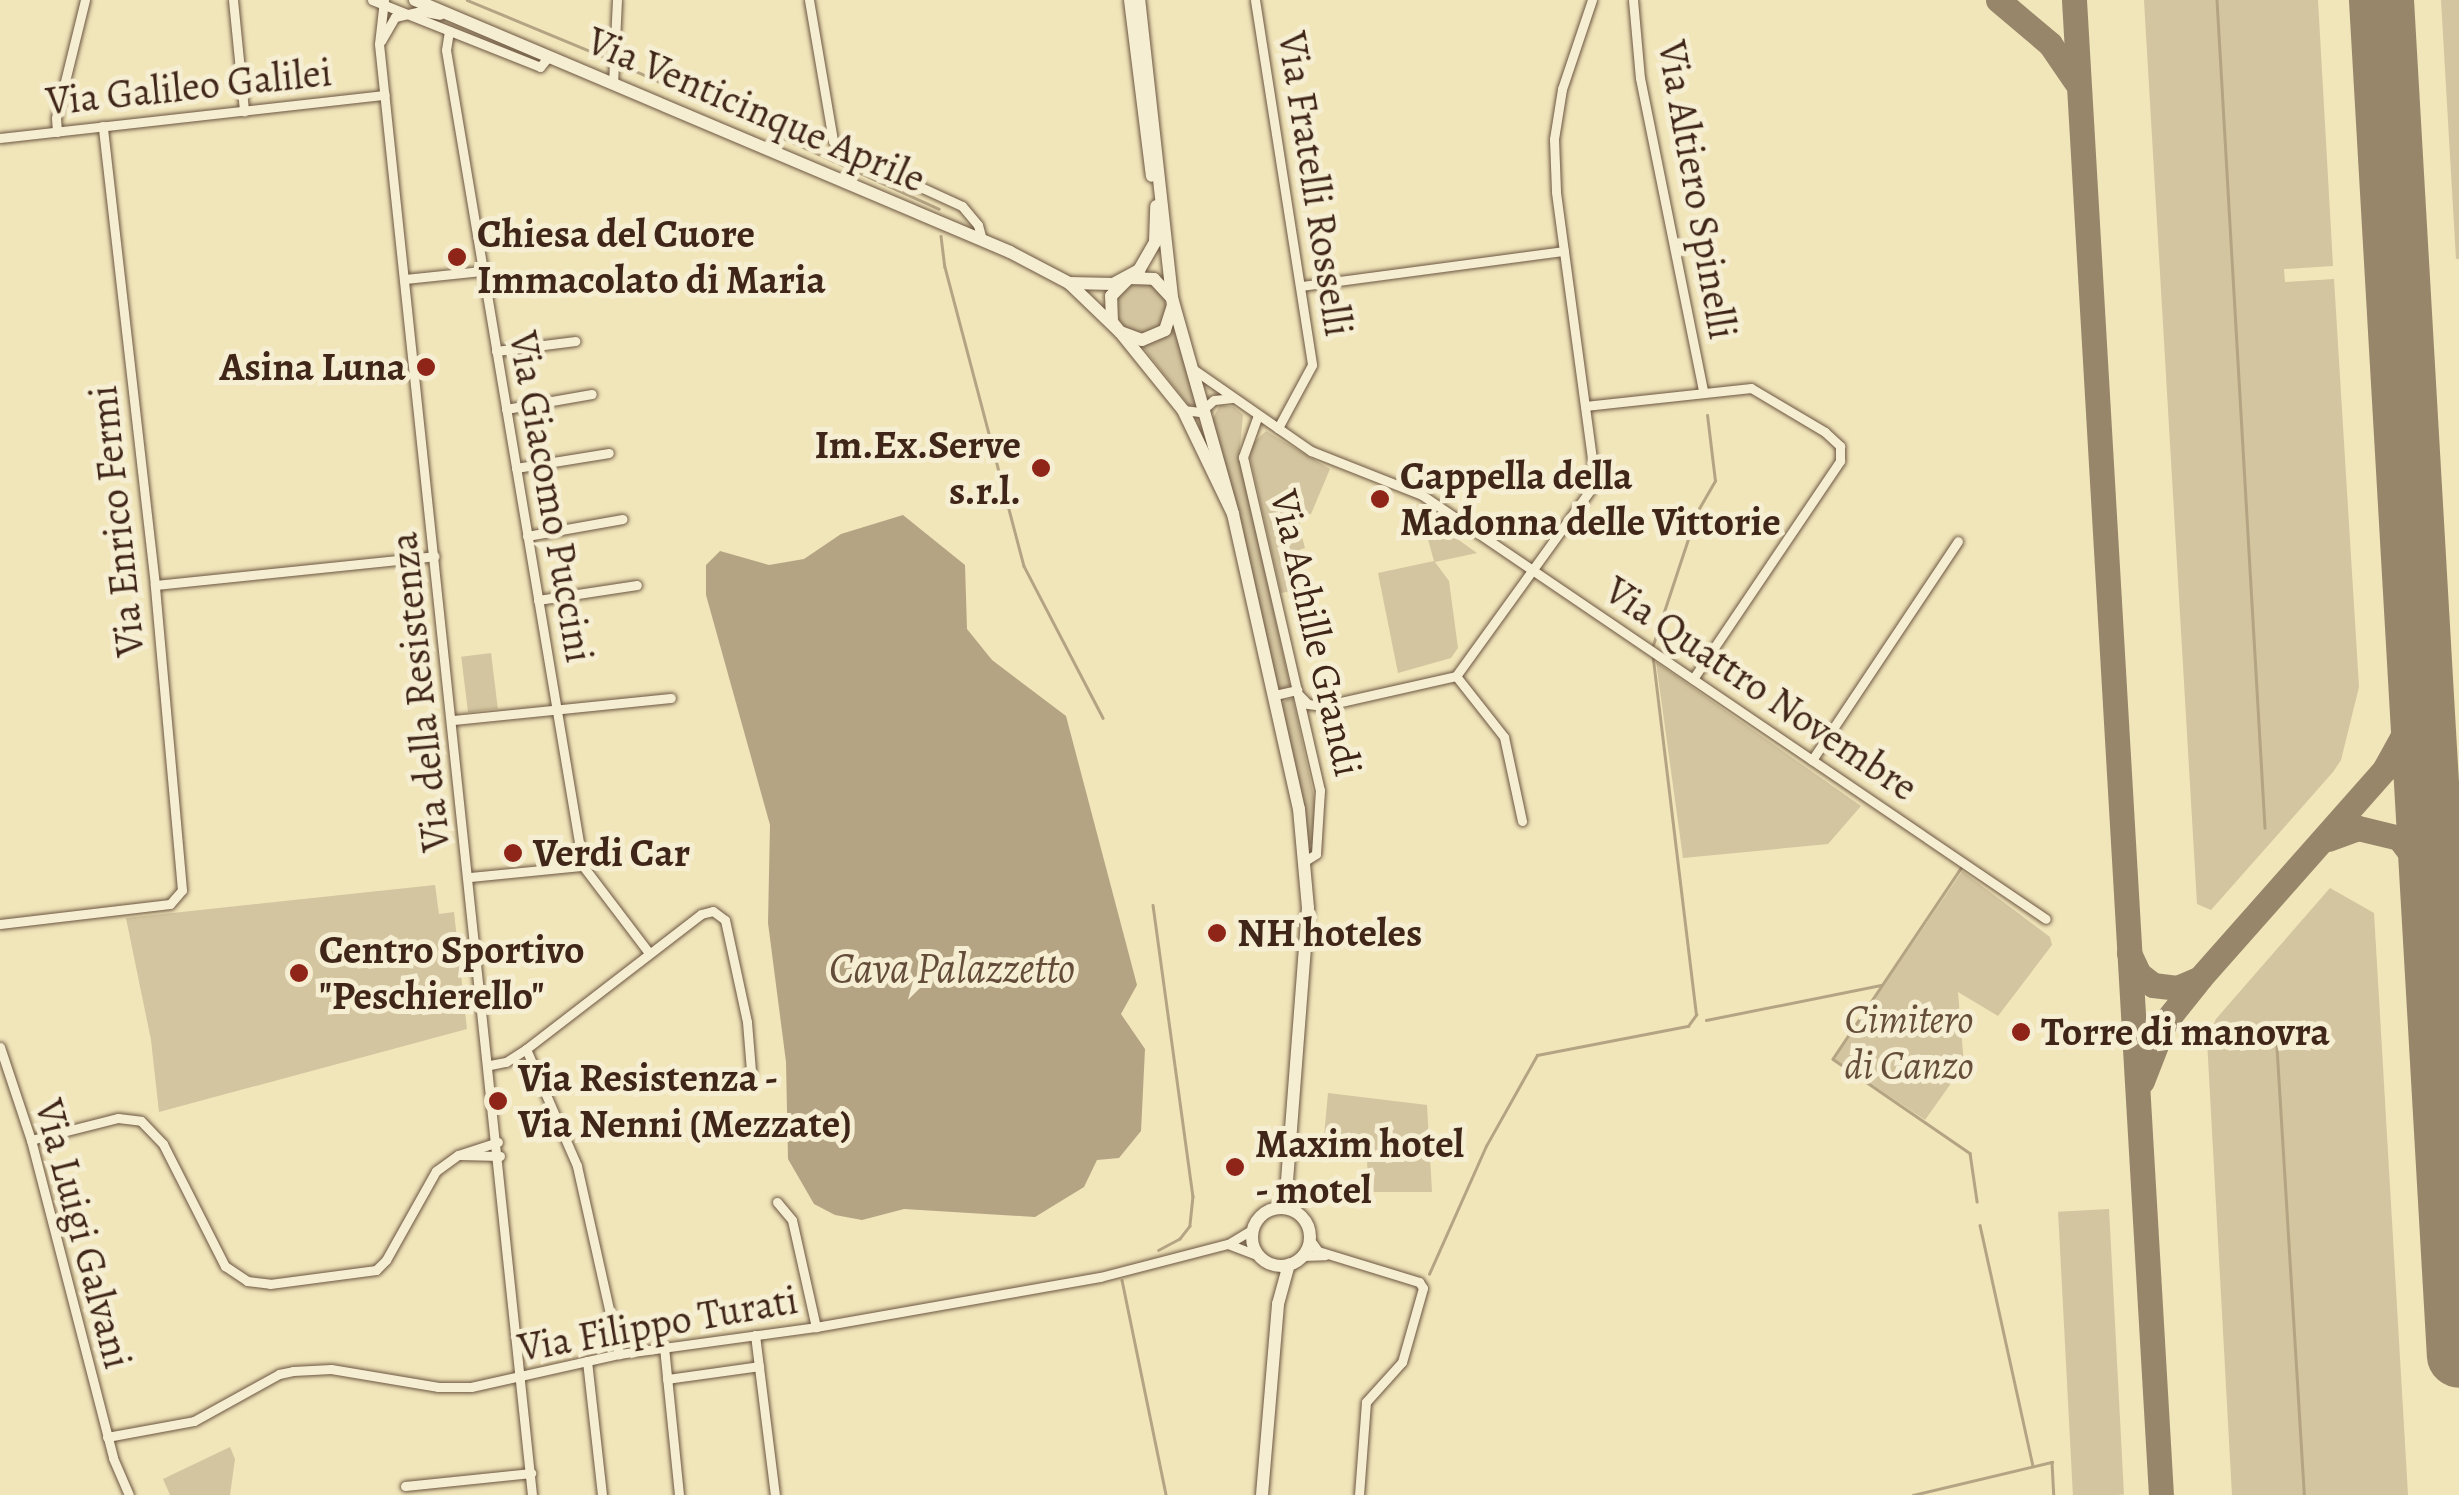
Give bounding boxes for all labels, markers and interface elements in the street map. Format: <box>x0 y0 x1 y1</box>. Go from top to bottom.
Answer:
street label: Via Venticinque Aprile <box>580 17 932 203</box>
street label: Via Fratelli Rosselli <box>1267 28 1363 340</box>
street label: Via Altiero Spinelli <box>1647 37 1747 343</box>
street label: Via Galileo Galilei <box>44 48 334 126</box>
place label: Chiesa del Cuore Immacolato di Maria <box>477 210 826 304</box>
marker: Chiesa del Cuore Immacolato di Maria <box>446 246 468 268</box>
street label: Via Giacomo Puccini <box>498 328 604 666</box>
place label: Asina Luna <box>219 343 406 391</box>
marker: Asina Luna <box>415 356 437 378</box>
street label: Via Enrico Fermi <box>79 383 155 659</box>
place label: Im.Ex.Serve s.r.l. <box>814 421 1021 515</box>
place label: Cappella della Madonna delle Vittorie <box>1400 452 1781 546</box>
marker: Im.Ex.Serve s.r.l. <box>1030 457 1052 479</box>
street label: Via Achille Grandi <box>1260 485 1372 781</box>
marker: Cappella della Madonna delle Vittorie <box>1369 488 1391 510</box>
street label: Via della Resistenza <box>379 530 461 854</box>
street label: Via Quattro Novembre <box>1596 567 1926 811</box>
place label: Verdi Car <box>533 829 690 877</box>
marker: Verdi Car <box>502 842 524 864</box>
place label: NH hoteles <box>1237 909 1422 957</box>
marker: NH hoteles <box>1206 922 1228 944</box>
place label: Centro Sportivo "Peschierello" <box>319 926 585 1020</box>
water label: Cava Palazzetto <box>829 943 1075 993</box>
marker: Centro Sportivo "Peschierello" <box>288 962 310 984</box>
park label: Cimitero di Canzo <box>1844 996 1974 1090</box>
place label: Torre di manovra <box>2041 1008 2330 1056</box>
marker: Torre di manovra <box>2010 1021 2032 1043</box>
place label: Via Resistenza - Via Nenni (Mezzate) <box>518 1054 852 1148</box>
marker: Via Resistenza - Via Nenni (Mezzate) <box>487 1090 509 1112</box>
street label: Via Luigi Galvani <box>24 1094 142 1374</box>
place label: Maxim hotel - motel <box>1255 1120 1464 1214</box>
marker: Maxim hotel - motel <box>1224 1156 1246 1178</box>
street label: Via Filippo Turati <box>514 1276 802 1372</box>

